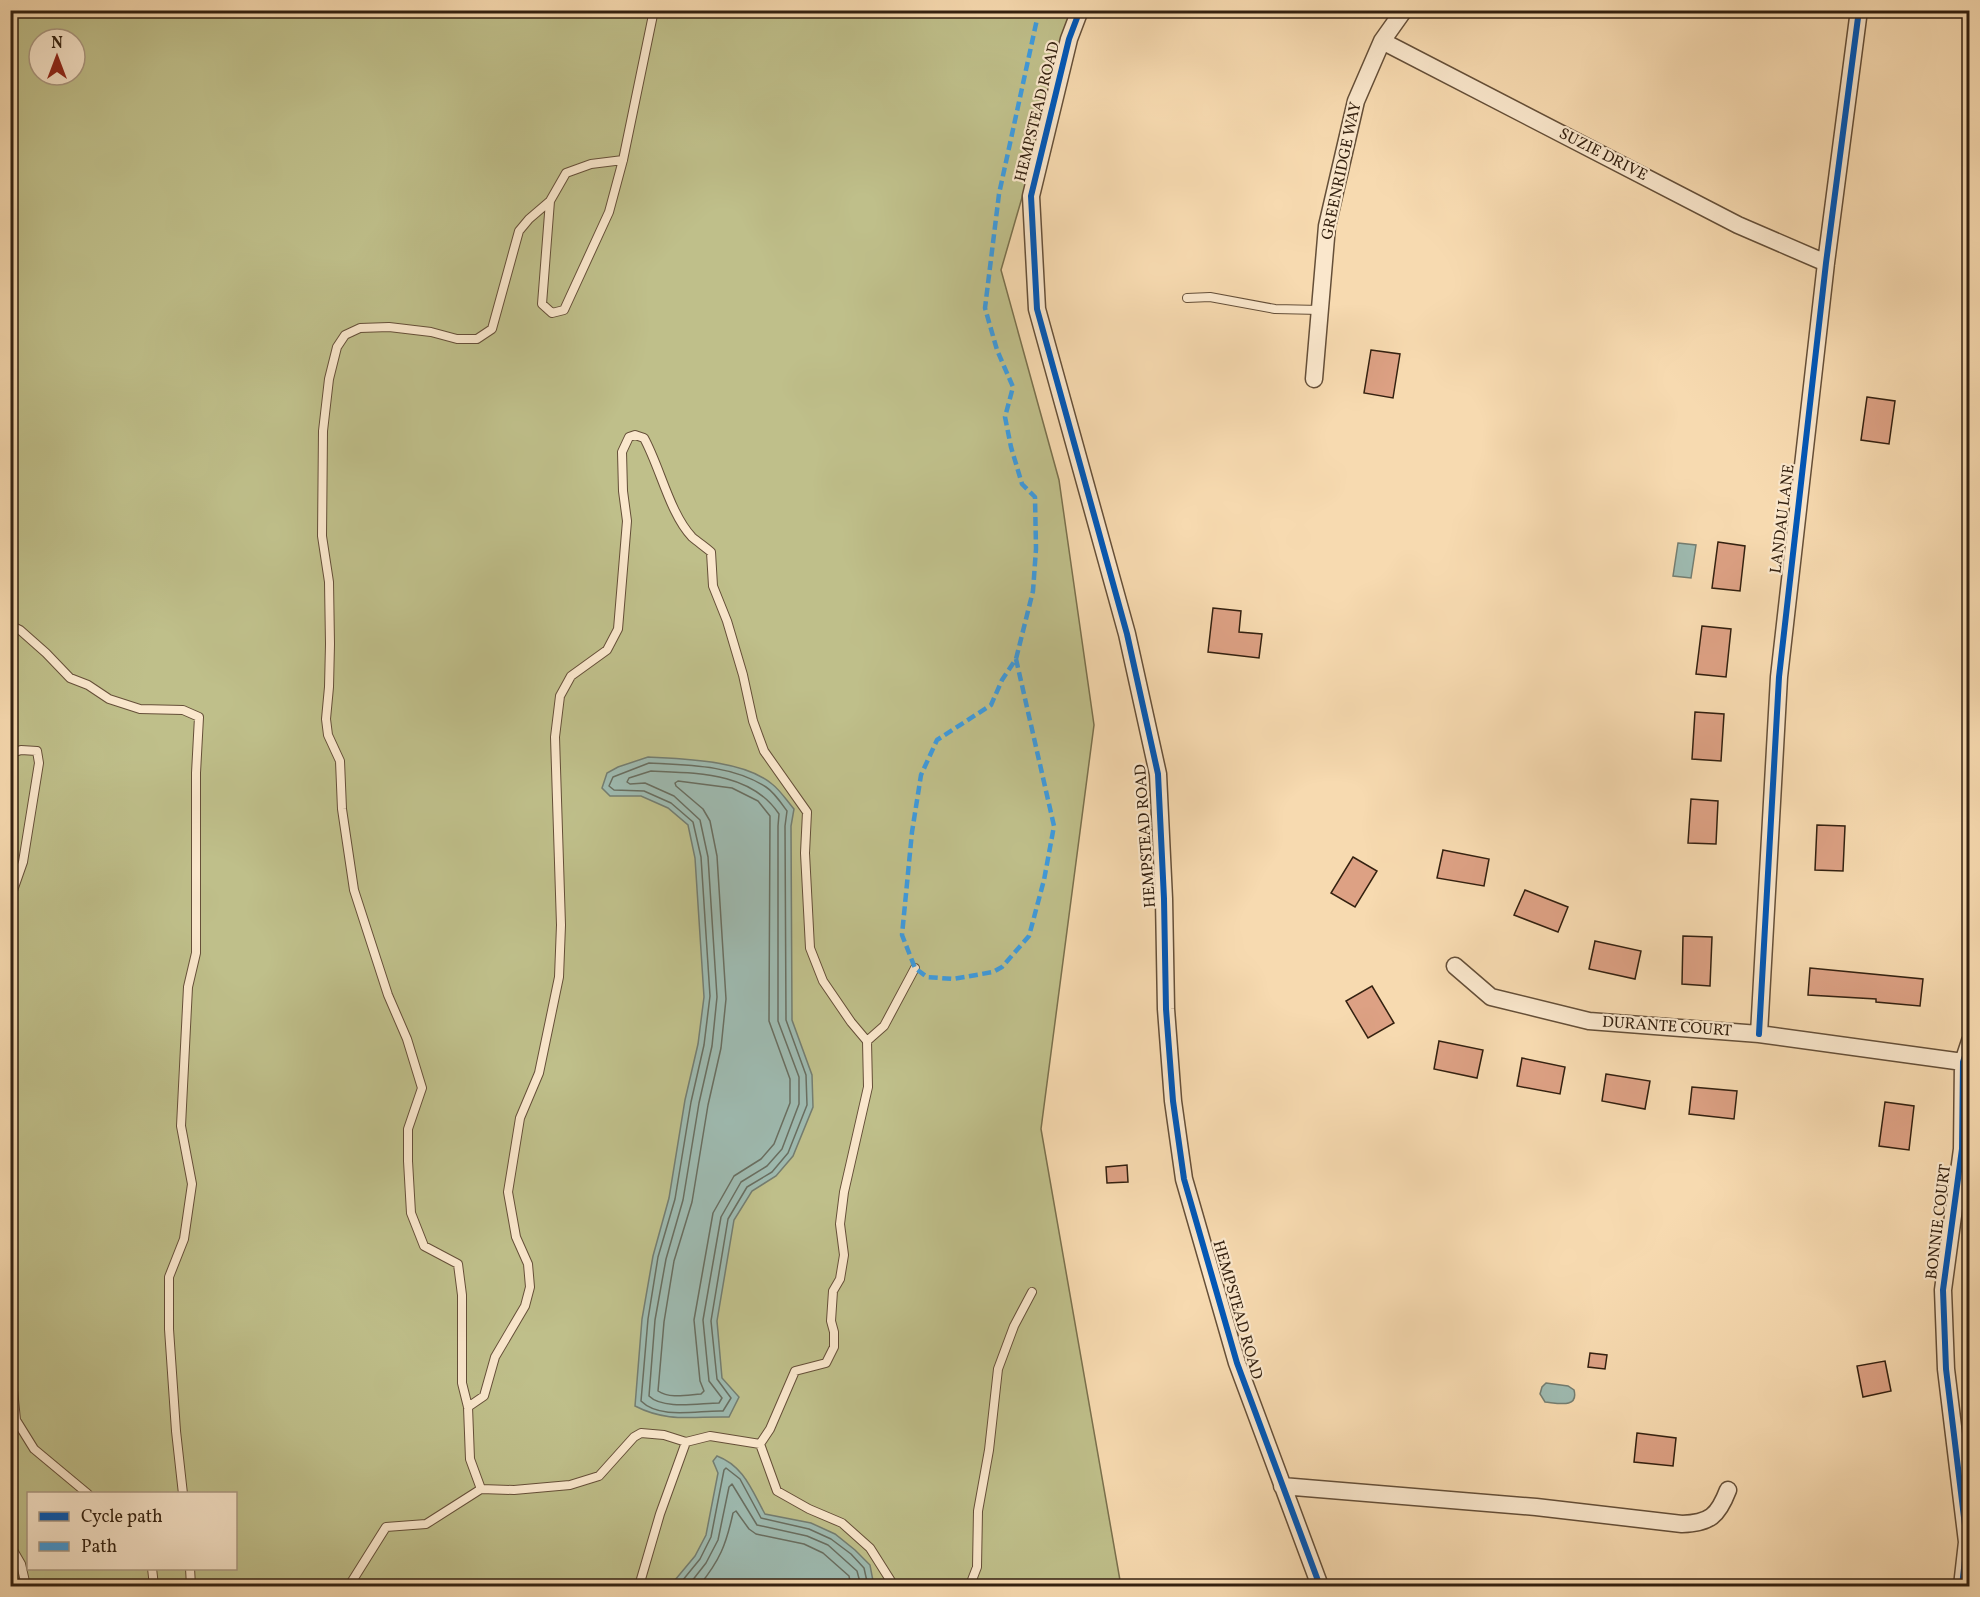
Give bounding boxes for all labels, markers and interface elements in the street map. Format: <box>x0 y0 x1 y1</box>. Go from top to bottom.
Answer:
north arrow <box>27 27 87 87</box>
text: N <box>51 33 63 55</box>
street label: HEMPSTEAD ROAD <box>1010 39 1066 184</box>
street label: GREENRIDGE WAY <box>1317 100 1367 242</box>
street label: SUZIE DRIVE <box>1555 123 1651 187</box>
street label: LANDAU LANE <box>1765 463 1801 575</box>
street label: HEMPSTEAD ROAD <box>1130 763 1162 909</box>
street label: DURANTE COURT <box>1601 1011 1733 1043</box>
street label: BONNIE COURT <box>1921 1163 1957 1281</box>
street label: HEMPSTEAD ROAD <box>1207 1238 1267 1382</box>
legend <box>27 1492 237 1570</box>
text: Cycle path <box>81 1505 163 1530</box>
text: Path <box>81 1535 117 1560</box>

